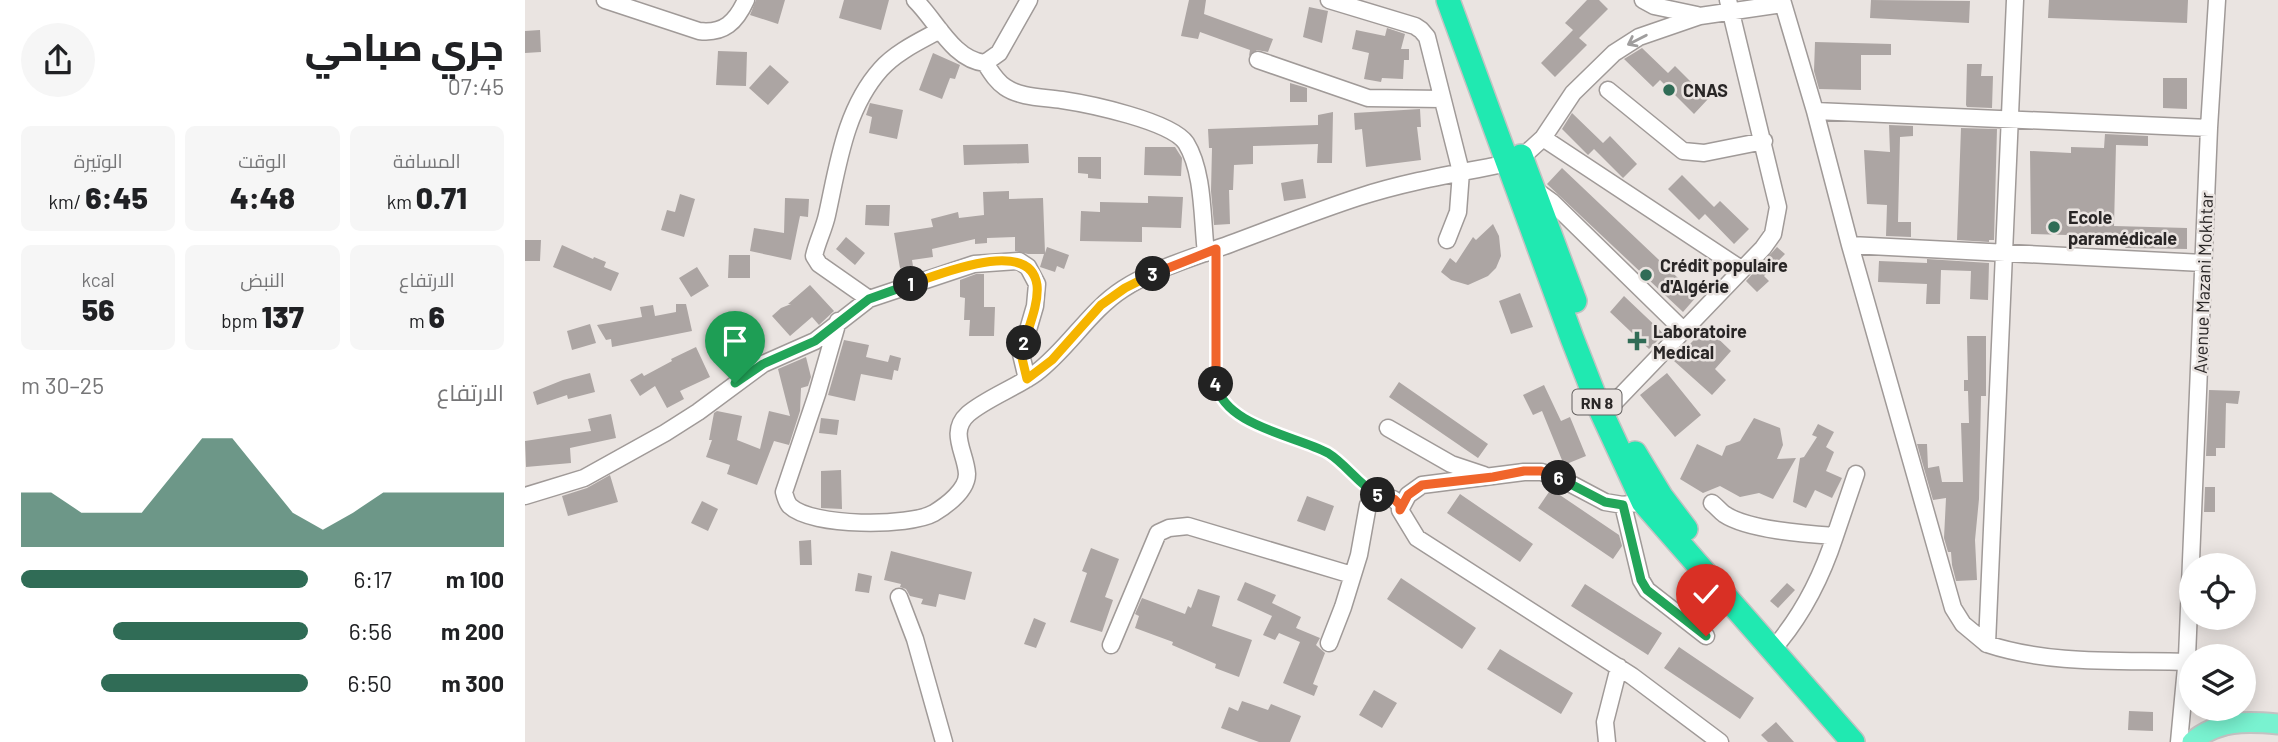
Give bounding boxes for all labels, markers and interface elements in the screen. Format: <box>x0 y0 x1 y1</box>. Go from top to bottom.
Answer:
button: share <box>21 23 95 97</box>
text: جري صباحي <box>305 23 504 69</box>
one-way arrow <box>1627 33 1648 47</box>
text: 07:45 <box>448 72 504 100</box>
place label: CNAS <box>1683 79 1728 101</box>
marker: CNAS <box>1661 82 1677 98</box>
text: الوتيرة <box>74 149 123 172</box>
text: الوقت <box>238 149 287 172</box>
text: المسافة <box>393 149 461 172</box>
text: 6:45 <box>85 179 148 215</box>
text: 4:48 <box>230 179 295 215</box>
text: 0.71 <box>416 179 467 215</box>
text: /km <box>49 190 85 213</box>
text: km <box>387 190 416 213</box>
street label: Avenue Mazani Mokhtar <box>2189 191 2217 374</box>
place label: Ecole paramédicale <box>2068 206 2177 249</box>
marker: Ecole paramédicale <box>2046 219 2062 235</box>
place label: Crédit populaire d'Algérie <box>1660 254 1788 297</box>
pin: 3 <box>1135 256 1171 292</box>
text: 3 <box>1147 262 1158 285</box>
pin: 1 <box>893 266 929 302</box>
marker: Crédit populaire d'Algérie <box>1638 267 1654 283</box>
text: kcal <box>82 268 115 291</box>
text: النبض <box>240 268 285 291</box>
text: الارتفاع <box>399 268 455 291</box>
text: 1 <box>907 272 914 295</box>
text: 56 <box>82 291 115 327</box>
text: 137 <box>262 298 304 334</box>
text: 6 <box>428 298 445 334</box>
text: bpm <box>221 309 262 332</box>
text: m <box>409 309 428 332</box>
pin <box>705 311 765 383</box>
place label: Laboratoire Medical <box>1653 320 1747 363</box>
icon: arrive <box>716 322 754 360</box>
pin: 2 <box>1007 326 1041 360</box>
text: 2 <box>1018 331 1029 354</box>
marker: Laboratoire Medical <box>1627 331 1647 351</box>
pin: 4 <box>1199 366 1233 402</box>
text: 25–30 m <box>21 371 104 399</box>
text: 4 <box>1210 372 1221 395</box>
text: الارتفاع <box>437 378 504 406</box>
road number: RN 8 <box>1573 390 1621 414</box>
pin: 6 <box>1541 461 1577 496</box>
text: 6 <box>1553 466 1564 489</box>
pin: 5 <box>1361 477 1395 512</box>
text: 5 <box>1372 483 1383 506</box>
map controls <box>2179 553 2256 721</box>
button: locate <box>2179 553 2256 630</box>
pin <box>1676 564 1736 636</box>
text: 6:17 <box>353 565 392 593</box>
text: 100 m <box>446 565 504 593</box>
icon: check <box>1687 575 1725 613</box>
text: 6:56 <box>349 617 392 645</box>
text: 200 m <box>441 617 504 645</box>
button: layers <box>2179 644 2256 721</box>
text: 6:50 <box>348 669 392 697</box>
text: 300 m <box>442 669 504 697</box>

